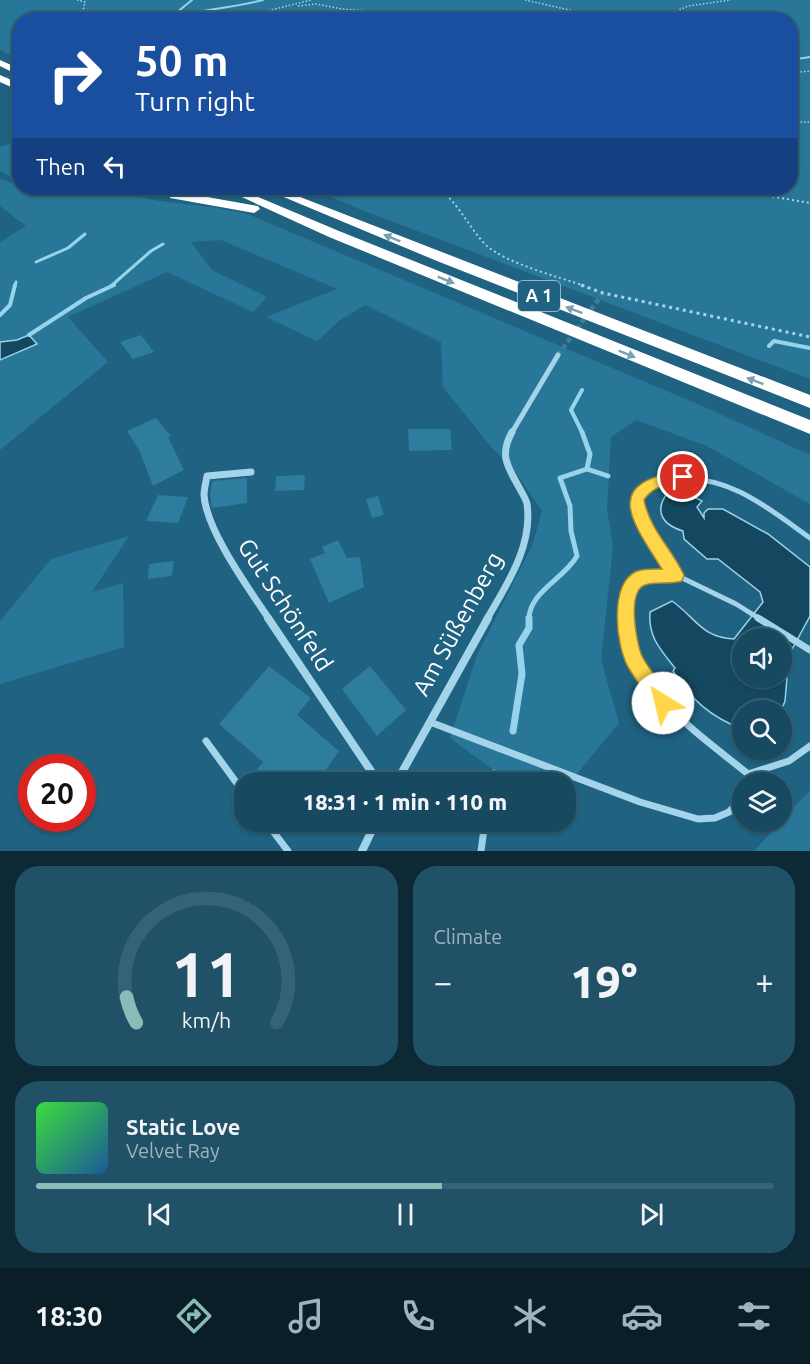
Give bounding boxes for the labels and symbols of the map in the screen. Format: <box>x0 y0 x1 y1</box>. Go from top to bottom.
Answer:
one-way arrow <box>383 233 401 243</box>
one-way arrow <box>438 275 456 285</box>
road number: A 1 <box>518 281 560 311</box>
one-way arrow <box>564 305 582 315</box>
one-way arrow <box>618 349 636 359</box>
one-way arrow <box>746 375 764 385</box>
pin <box>657 451 708 502</box>
street label: Gut Schönfeld <box>233 533 338 676</box>
street label: Am Süßenberg <box>407 547 508 700</box>
position arrow <box>631 671 695 735</box>
speed limit sign: 20 <box>18 754 96 832</box>

